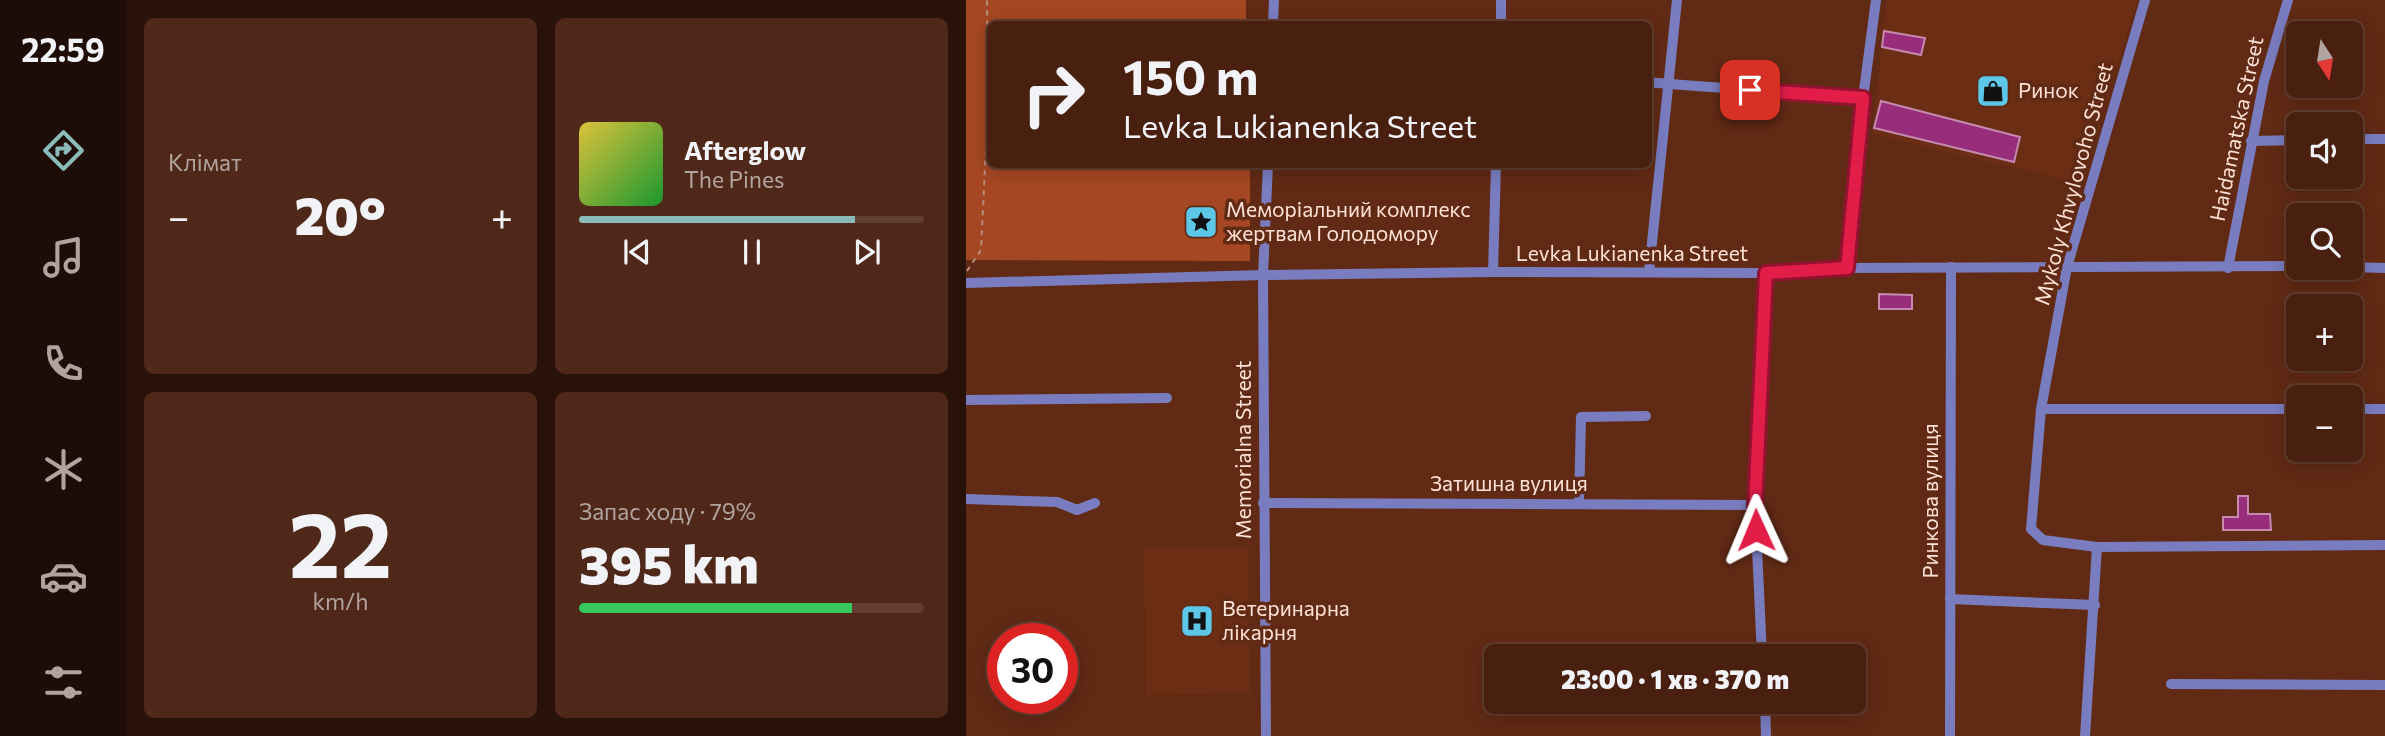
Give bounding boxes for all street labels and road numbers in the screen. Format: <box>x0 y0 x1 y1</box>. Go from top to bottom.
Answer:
street label: Haidamatska Street <box>2204 34 2267 223</box>
street label: Mykoly Khvylovoho Street <box>2028 60 2117 308</box>
street label: Levka Lukianenka Street <box>1516 240 1748 265</box>
street label: Memorialna Street <box>1230 361 1255 539</box>
street label: Ринкова вулиця <box>1917 423 1942 579</box>
street label: Затишна вулиця <box>1430 470 1588 495</box>

